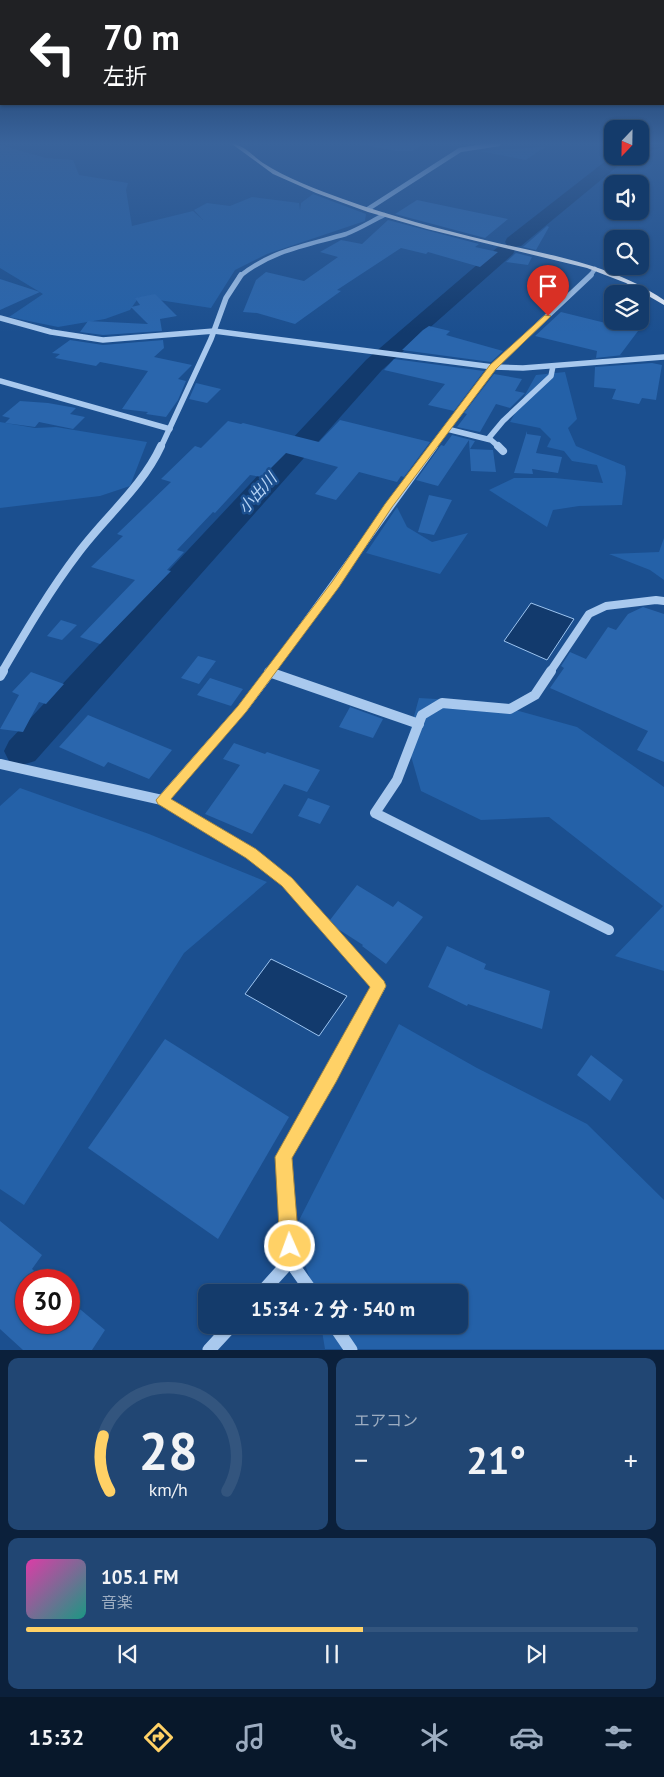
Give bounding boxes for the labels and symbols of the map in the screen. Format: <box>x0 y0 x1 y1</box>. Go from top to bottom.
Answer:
north arrow <box>604 120 649 165</box>
pin <box>527 265 569 316</box>
water label: 小出川 <box>234 467 282 518</box>
position arrow <box>263 1219 315 1271</box>
speed limit sign: 30 <box>15 1269 80 1334</box>

